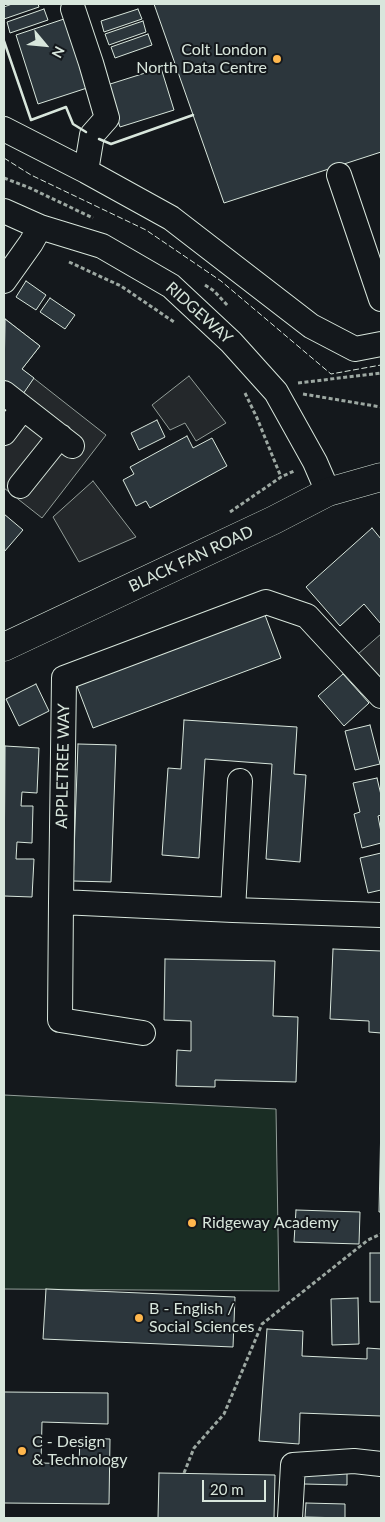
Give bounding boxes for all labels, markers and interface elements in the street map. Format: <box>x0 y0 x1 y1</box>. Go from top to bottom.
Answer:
north arrow <box>20 20 70 70</box>
place label: Colt London North Data Centre <box>136 40 267 78</box>
text: N <box>49 44 69 61</box>
marker: Colt London North Data Centre <box>271 53 283 65</box>
street label: RIDGEWAY <box>162 278 236 348</box>
street label: BLACK FAN ROAD <box>126 522 256 596</box>
street label: APPLETREE WAY <box>52 703 74 829</box>
place label: Ridgeway Academy <box>202 1213 339 1233</box>
marker: Ridgeway Academy <box>186 1217 198 1229</box>
place label: B - English / Social Sciences <box>149 1299 254 1337</box>
marker: B - English / Social Sciences <box>133 1312 145 1324</box>
place label: C - Design & Technology <box>32 1432 127 1470</box>
marker: C - Design & Technology <box>16 1445 28 1457</box>
scale bar <box>205 1470 269 1502</box>
text: 20 m <box>210 1480 244 1498</box>

